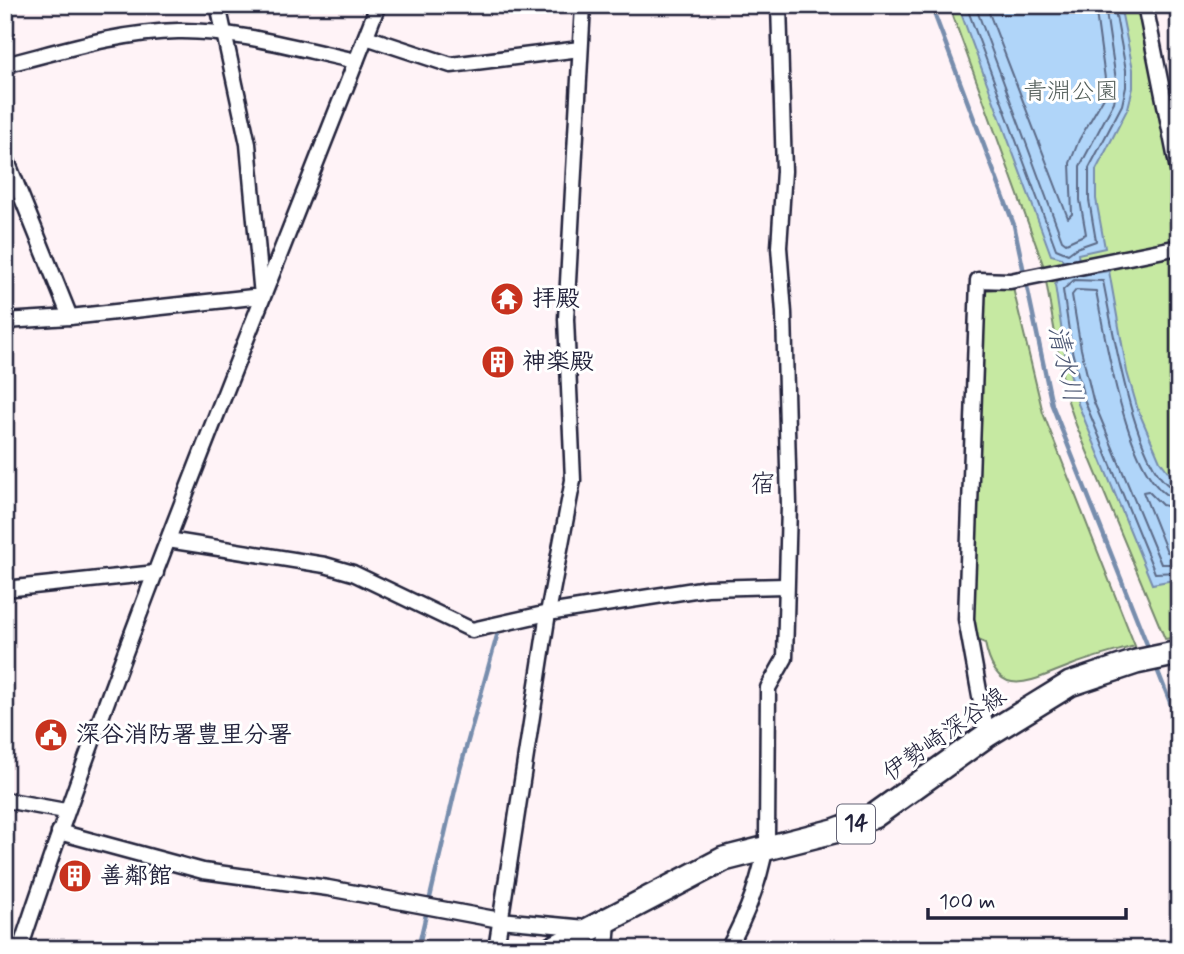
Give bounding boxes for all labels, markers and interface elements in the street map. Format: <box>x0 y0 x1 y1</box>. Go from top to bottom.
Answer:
park label: 青淵公園 <box>1023 77 1119 108</box>
temple icon: 拝殿 <box>488 280 526 318</box>
place label: 拝殿 <box>532 284 580 315</box>
water label: 清水川 <box>1039 322 1089 406</box>
building icon: 神楽殿 <box>479 343 517 381</box>
place label: 神楽殿 <box>522 347 594 378</box>
district label: 宿 <box>750 468 776 502</box>
street label: 伊勢崎深谷線 <box>877 681 1013 789</box>
public building icon: 深谷消防署豊里分署 <box>32 716 70 754</box>
place label: 深谷消防署豊里分署 <box>76 720 292 751</box>
road number: 14 <box>837 804 875 844</box>
building icon: 善鄰館 <box>56 857 94 895</box>
place label: 善鄰館 <box>100 861 172 892</box>
scale bar <box>928 877 1126 921</box>
text: 100 m <box>939 888 995 916</box>

